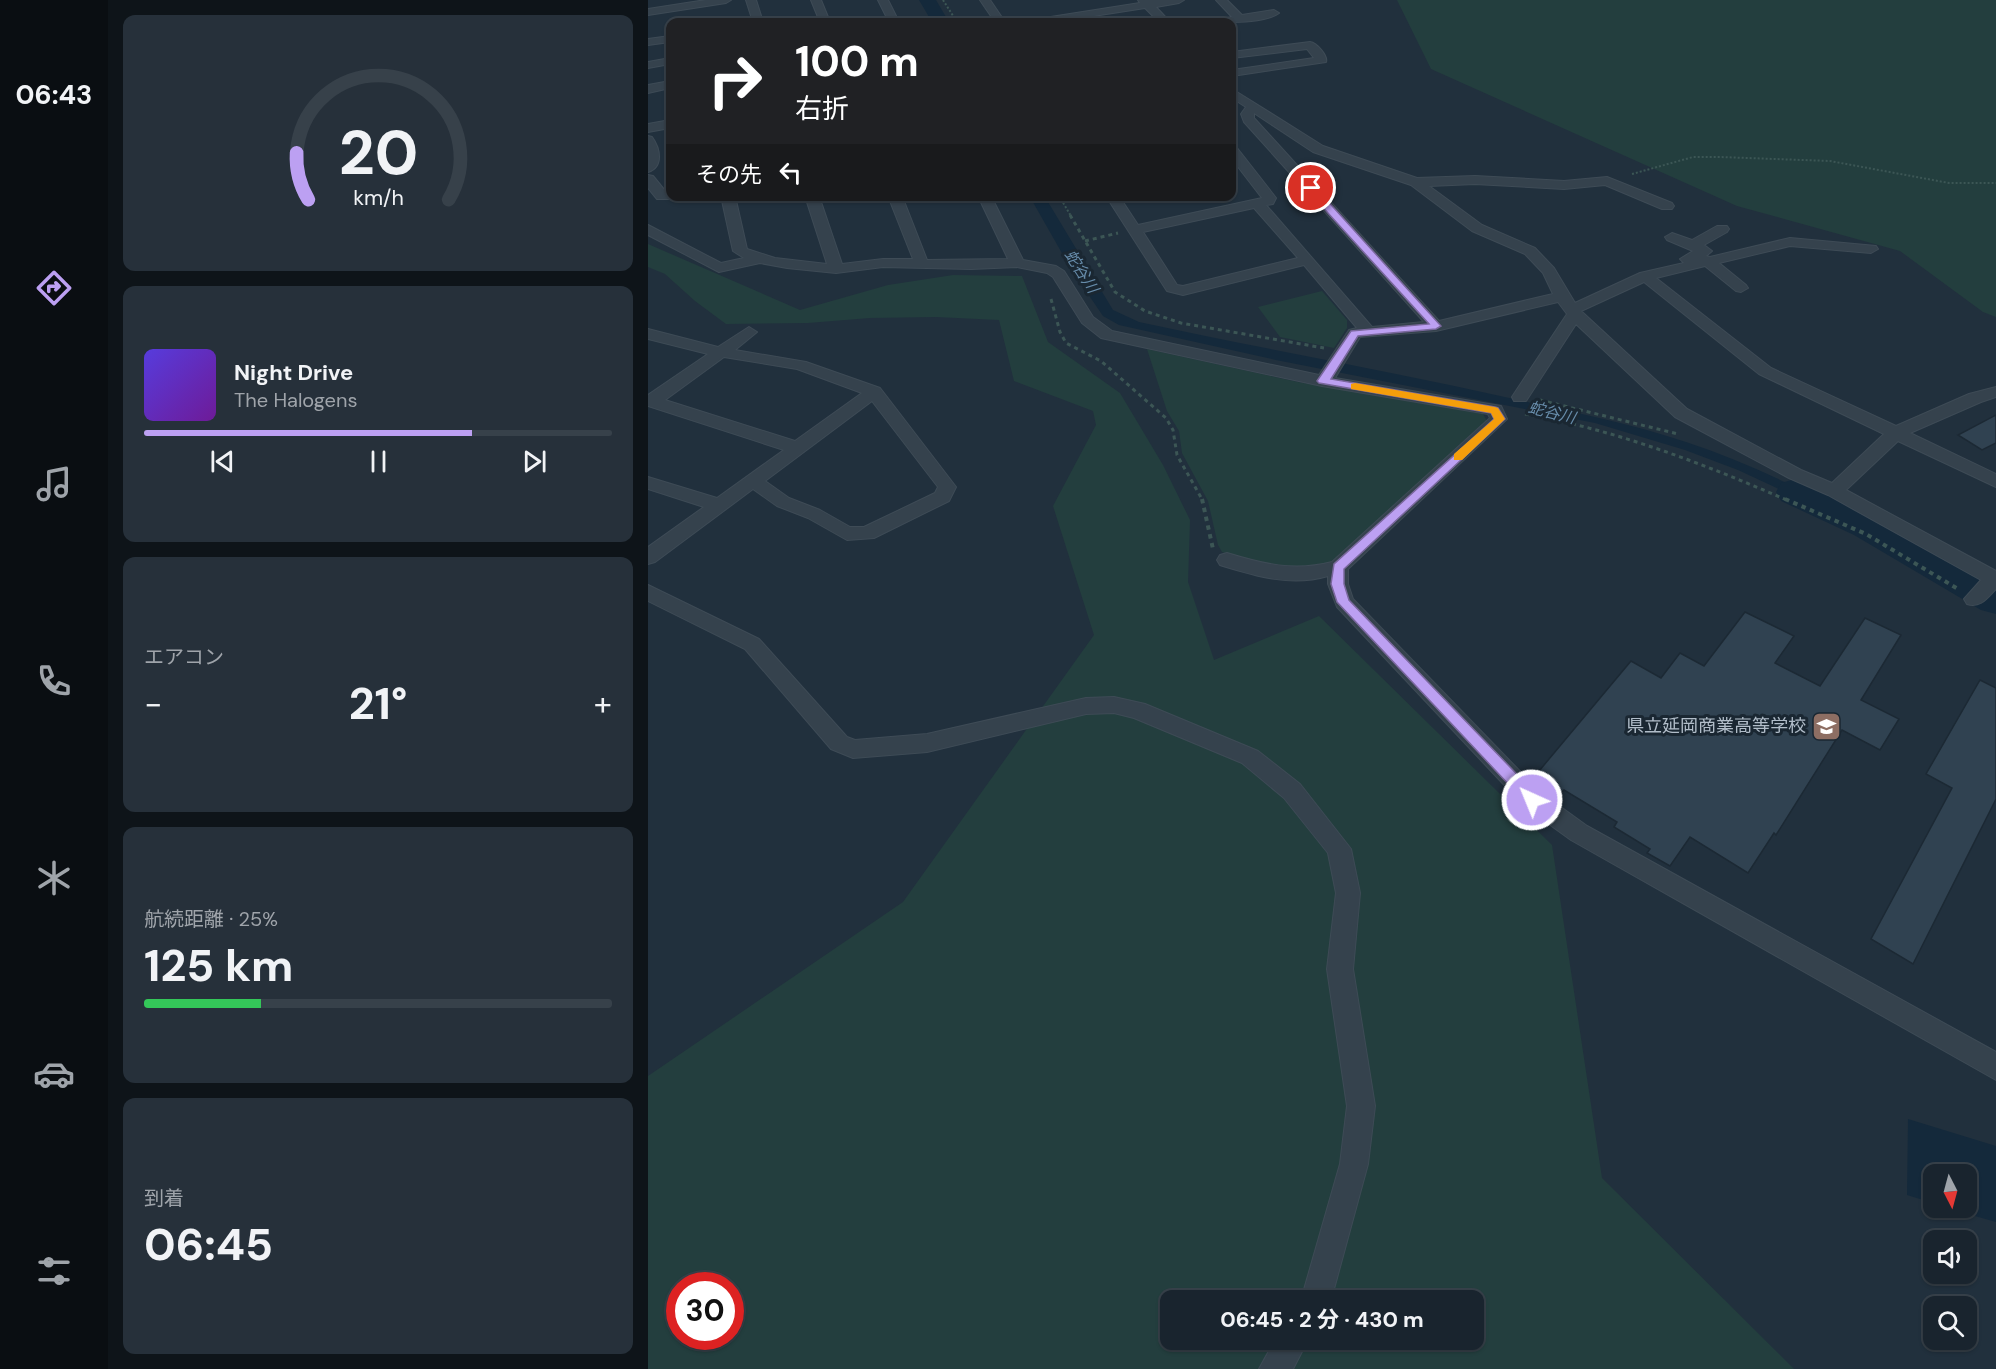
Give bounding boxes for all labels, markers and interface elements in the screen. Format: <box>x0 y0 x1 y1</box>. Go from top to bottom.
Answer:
text: 100 m <box>795 34 919 89</box>
icon: right <box>696 42 774 120</box>
text: 06:43 <box>16 77 92 112</box>
text: 右折 <box>795 91 849 126</box>
text: 20 <box>338 112 418 193</box>
icon: left <box>774 156 807 189</box>
text: その先 <box>696 160 762 189</box>
pin <box>1285 162 1336 213</box>
icon: arrive <box>1294 171 1327 204</box>
text: km/h <box>353 184 403 212</box>
water label: 蛇谷川 <box>1060 245 1105 299</box>
icon: directions <box>33 267 75 309</box>
text: Night Drive <box>234 358 353 387</box>
text: The Halogens <box>234 387 357 413</box>
water label: 蛇谷川 <box>1526 396 1580 429</box>
icon: previous <box>206 445 239 478</box>
icon: pause <box>362 445 395 478</box>
icon: next <box>518 445 551 478</box>
icon: music <box>33 463 75 505</box>
text: エアコン <box>144 644 224 670</box>
icon: phone <box>33 660 75 702</box>
text: 21° <box>349 674 407 733</box>
text: − <box>144 682 162 725</box>
text: + <box>594 682 612 725</box>
school or university icon: 県立延岡商業高等学校 <box>1811 710 1843 742</box>
place label: 県立延岡商業高等学校 <box>1626 714 1806 738</box>
position arrow <box>1500 768 1564 832</box>
icon: climate <box>33 857 75 899</box>
text: 航続距離 · 25% <box>144 906 278 932</box>
text: 125 km <box>144 936 293 995</box>
icon: car <box>33 1053 75 1095</box>
north arrow <box>1923 1164 1977 1218</box>
map controls <box>1923 1164 1977 1350</box>
text: 到着 <box>144 1185 184 1211</box>
text: 06:45 <box>144 1215 273 1274</box>
button: sound <box>1923 1230 1977 1284</box>
icon: filters <box>33 1250 75 1292</box>
speed limit sign: 30 <box>666 1272 744 1350</box>
button: search <box>1923 1296 1977 1350</box>
text: 06:45 · 2 分 · 430 m <box>1220 1305 1424 1334</box>

